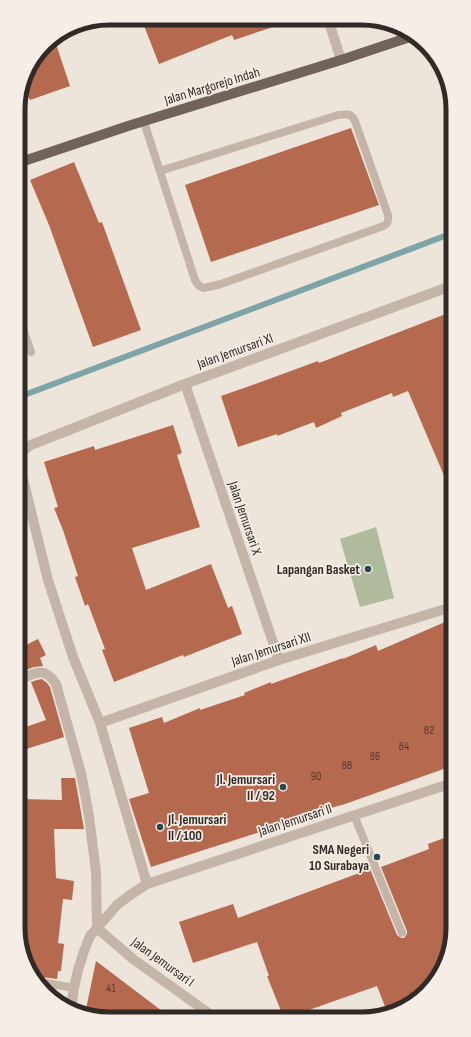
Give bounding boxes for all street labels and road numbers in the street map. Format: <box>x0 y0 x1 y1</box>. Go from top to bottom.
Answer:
street label: Jalan Margorejo Indah <box>161 63 262 109</box>
street label: Jalan Jemursari XI <box>194 329 275 373</box>
street label: Jalan Jemursari X <box>224 478 266 557</box>
street label: Jalan Jemursari XII <box>228 628 313 670</box>
street label: Jalan Jemursari II <box>255 800 334 840</box>
street label: Jalan Jemursari I <box>127 933 198 991</box>

